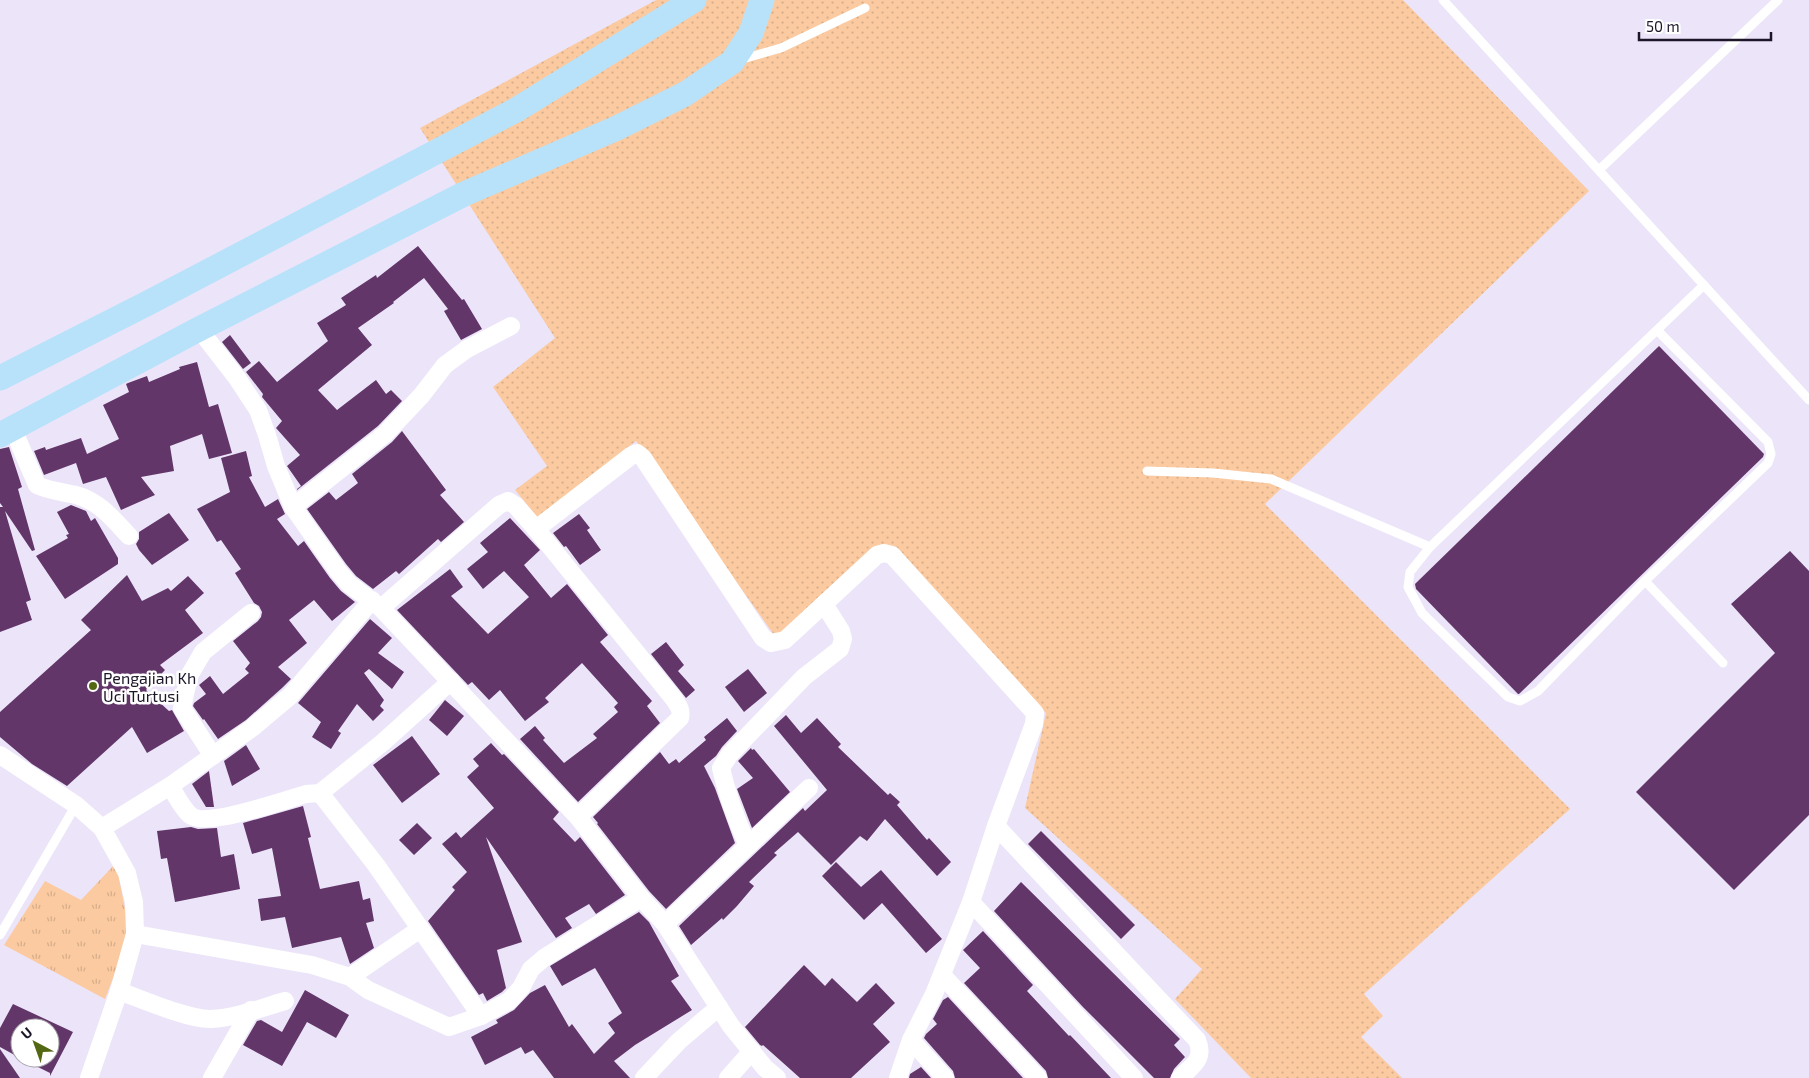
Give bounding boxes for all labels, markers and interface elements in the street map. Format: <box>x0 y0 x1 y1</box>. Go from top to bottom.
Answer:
scale bar <box>1639 10 1772 42</box>
text: 50 m <box>1646 17 1680 35</box>
place label: Pengajian Kh Uci Turtusi <box>103 668 196 705</box>
marker: Pengajian Kh Uci Turtusi <box>87 680 99 692</box>
north arrow <box>10 1018 60 1068</box>
text: U <box>17 1023 35 1042</box>

